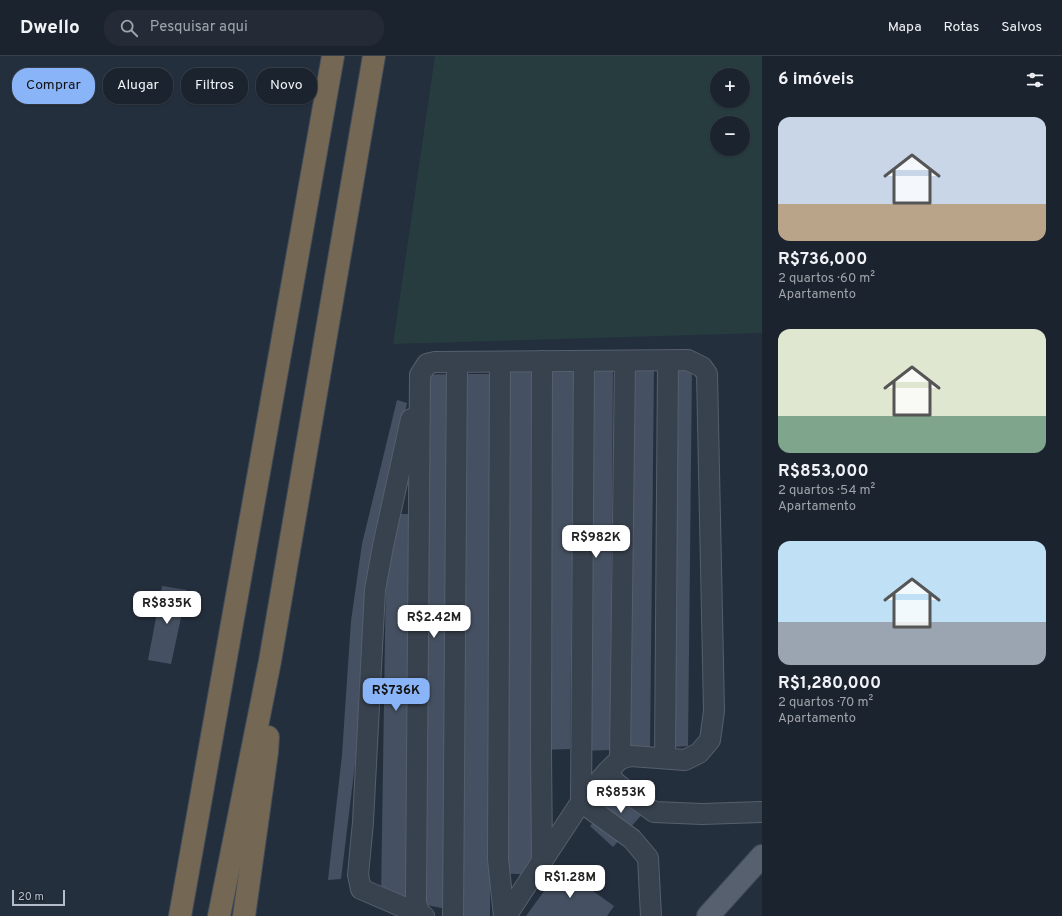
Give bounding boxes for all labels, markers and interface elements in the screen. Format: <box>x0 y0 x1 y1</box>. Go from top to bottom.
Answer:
search box <box>104 10 384 46</box>
text: Dwello <box>20 16 80 40</box>
icon: search <box>118 17 140 39</box>
text: Pesquisar aqui <box>150 18 248 37</box>
text: Mapa <box>888 19 922 36</box>
text: Rotas <box>944 19 979 36</box>
text: Salvos <box>1001 19 1042 36</box>
chip: Comprar <box>12 68 95 104</box>
chip: Alugar <box>103 68 173 104</box>
chip: Filtros <box>181 68 248 104</box>
chip: Novo <box>256 68 317 104</box>
map controls <box>710 68 750 156</box>
button: + <box>710 68 750 108</box>
text: 6 imóveis <box>778 69 854 91</box>
icon: filters <box>1024 69 1046 91</box>
button: − <box>710 116 750 156</box>
icon: home <box>876 143 948 215</box>
text: R$736,000 <box>778 249 867 271</box>
text: 2 quartos · 60 m² <box>778 271 875 287</box>
text: Apartamento <box>778 287 856 303</box>
icon: home <box>876 355 948 427</box>
text: R$853,000 <box>778 461 869 483</box>
text: 2 quartos · 54 m² <box>778 483 875 499</box>
text: Apartamento <box>778 499 856 515</box>
pin: R$982K <box>563 525 629 559</box>
text: R$982K <box>571 530 621 546</box>
icon: home <box>876 567 948 639</box>
pin: R$835K <box>134 591 200 625</box>
text: R$835K <box>142 596 192 612</box>
pin: R$2.42M <box>397 605 471 639</box>
text: R$2.42M <box>407 610 461 626</box>
text: R$1,280,000 <box>778 673 881 695</box>
pin: R$736K <box>363 678 429 712</box>
text: R$736K <box>372 683 420 699</box>
text: 2 quartos · 70 m² <box>778 695 873 711</box>
text: Apartamento <box>778 711 856 727</box>
pin: R$853K <box>588 780 654 814</box>
text: R$853K <box>596 785 646 801</box>
pin: R$1.28M <box>533 865 607 899</box>
text: R$1.28M <box>544 870 596 886</box>
scale bar <box>12 888 65 907</box>
text: 20 m <box>18 890 44 904</box>

